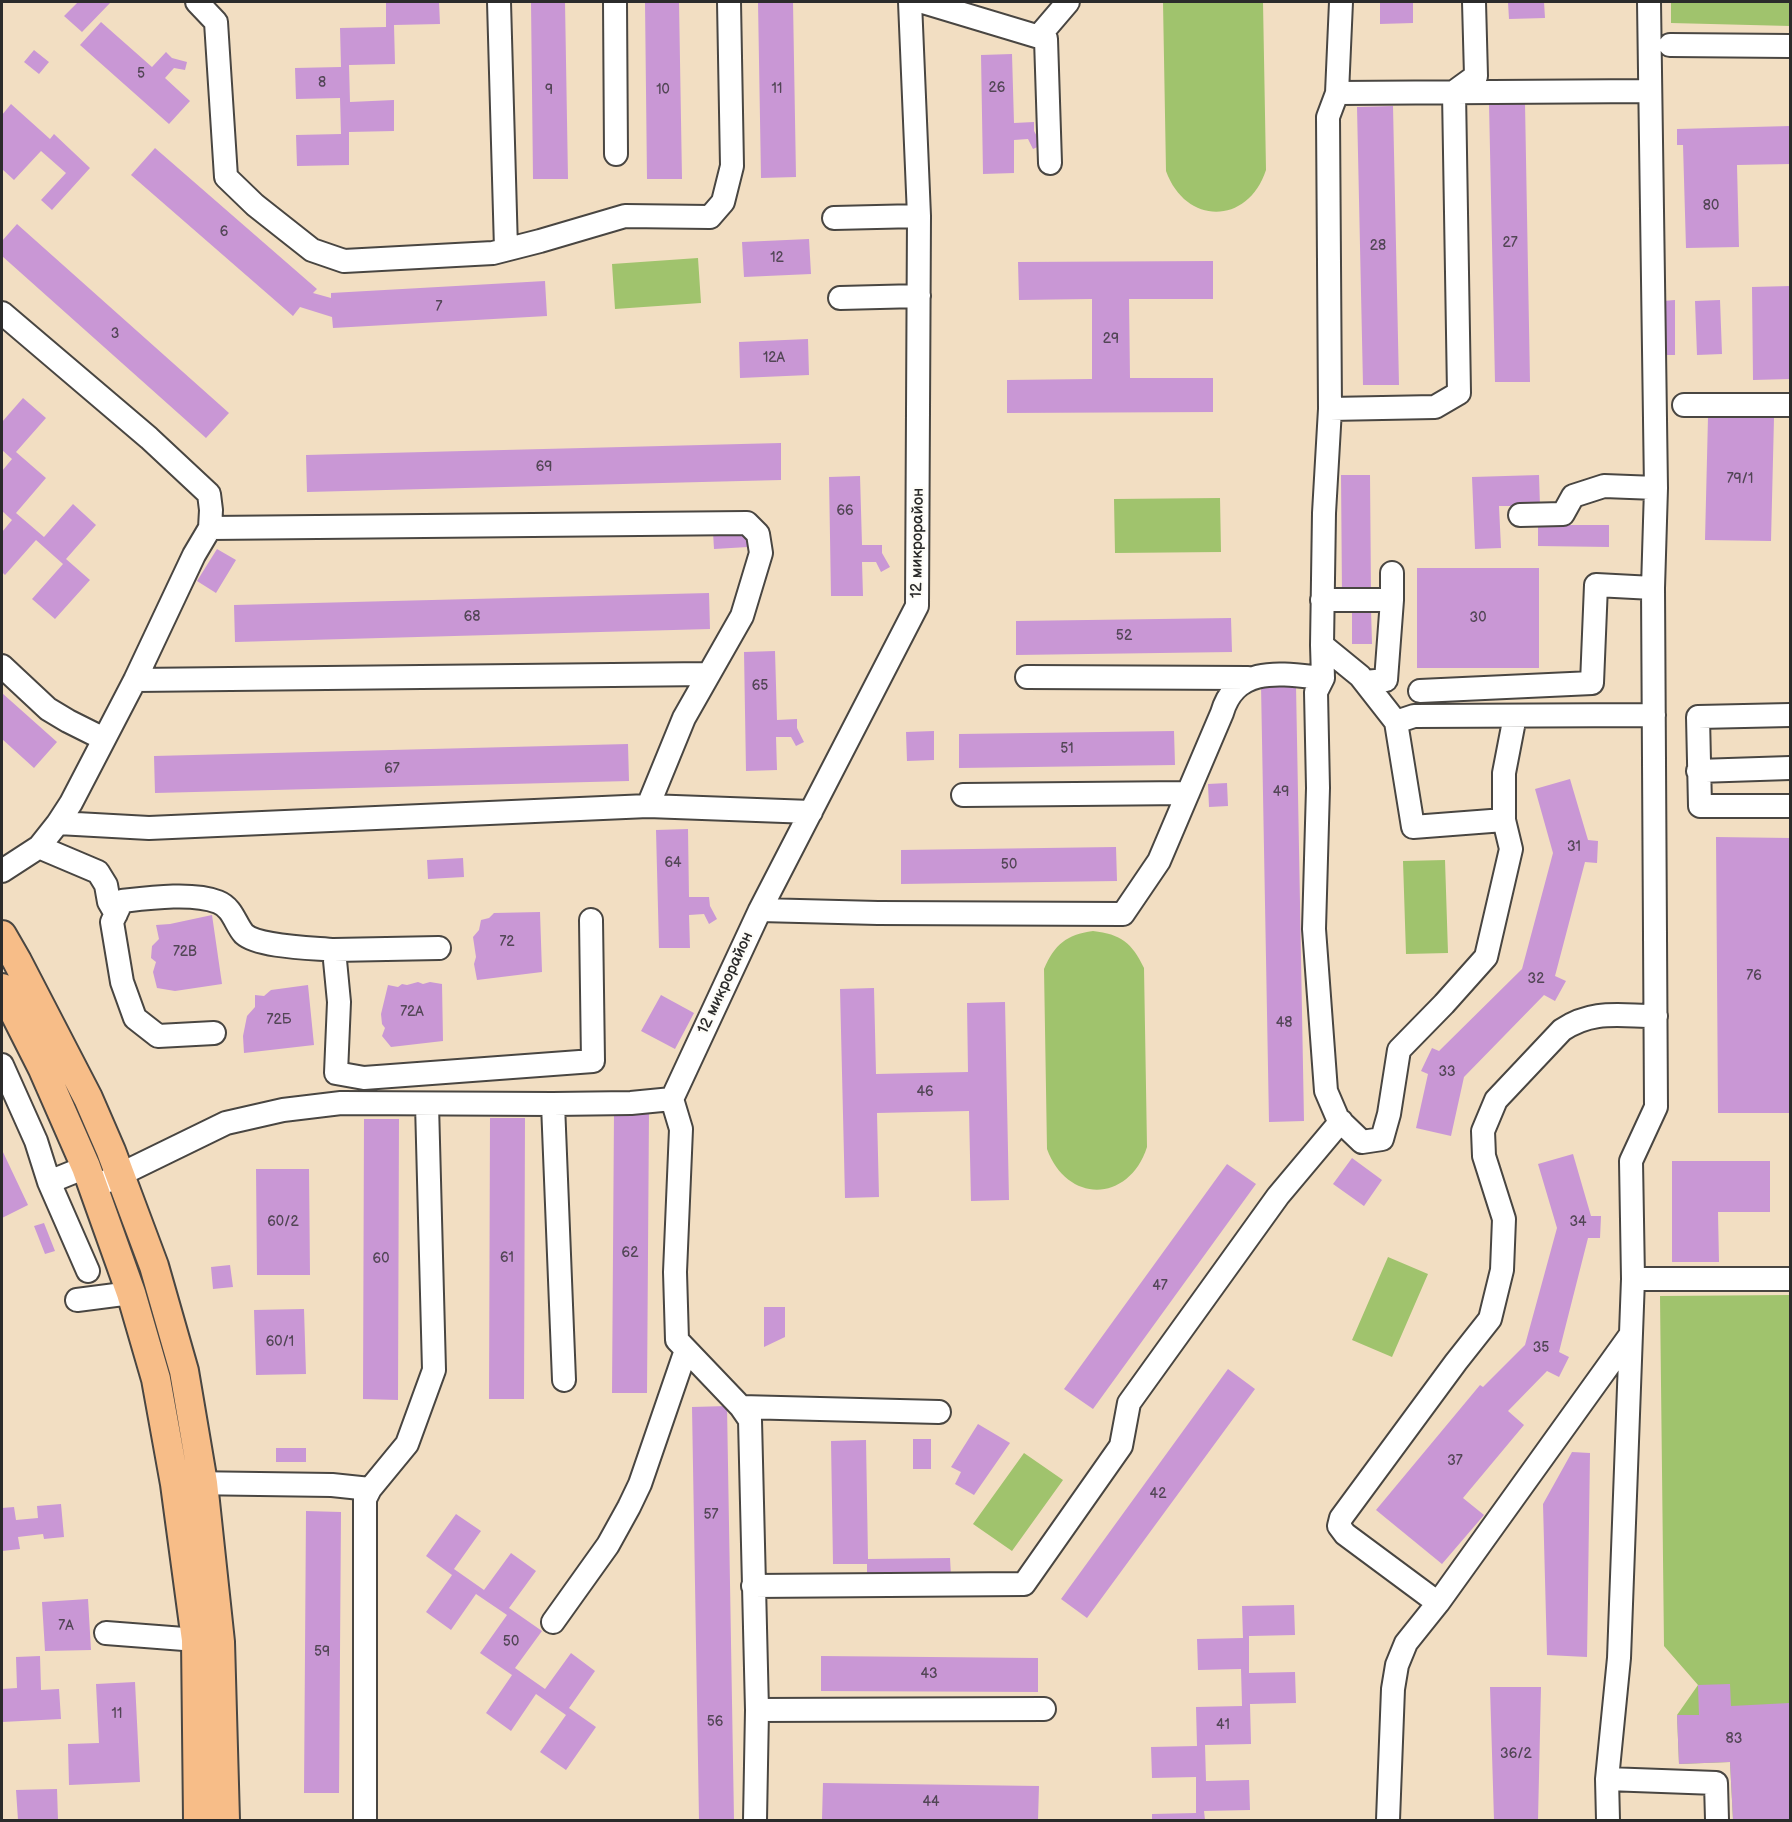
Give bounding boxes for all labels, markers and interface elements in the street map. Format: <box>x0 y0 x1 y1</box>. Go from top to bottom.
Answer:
house number: 5 <box>137 66 145 82</box>
house number: 8 <box>318 75 326 91</box>
house number: 26 <box>989 80 1005 96</box>
house number: 11 <box>772 81 782 97</box>
house number: 9 <box>545 82 553 98</box>
house number: 10 <box>656 82 670 98</box>
house number: 80 <box>1703 198 1719 214</box>
house number: 6 <box>220 224 228 240</box>
house number: 27 <box>1502 235 1518 251</box>
house number: 28 <box>1370 238 1386 254</box>
house number: 12 <box>770 250 784 266</box>
house number: 7 <box>436 299 442 315</box>
house number: 3 <box>111 326 119 342</box>
house number: 29 <box>1103 331 1119 347</box>
house number: 12А <box>763 350 785 366</box>
house number: 69 <box>536 459 552 475</box>
house number: 79/1 <box>1727 471 1753 487</box>
street label: 12 микрорайон <box>907 488 929 598</box>
house number: 66 <box>836 503 854 519</box>
house number: 68 <box>464 609 480 625</box>
house number: 30 <box>1470 610 1486 626</box>
house number: 52 <box>1116 628 1132 644</box>
house number: 65 <box>752 678 768 694</box>
house number: 51 <box>1060 741 1074 757</box>
house number: 67 <box>384 761 400 777</box>
house number: 49 <box>1273 784 1289 800</box>
house number: 31 <box>1567 839 1581 855</box>
house number: 64 <box>664 855 682 871</box>
house number: 50 <box>1001 857 1017 873</box>
street label: 12 микрорайон <box>694 929 758 1037</box>
house number: 72 <box>499 934 515 950</box>
house number: 72В <box>173 944 197 960</box>
house number: 76 <box>1746 968 1762 984</box>
house number: 32 <box>1528 971 1544 987</box>
house number: 72А <box>400 1004 424 1020</box>
house number: 72Б <box>267 1012 291 1028</box>
house number: 48 <box>1276 1015 1292 1031</box>
house number: 33 <box>1438 1064 1456 1080</box>
house number: 46 <box>916 1084 934 1100</box>
house number: 60/2 <box>267 1214 299 1230</box>
house number: 34 <box>1569 1214 1587 1230</box>
house number: 62 <box>622 1245 638 1261</box>
house number: 61 <box>500 1250 514 1266</box>
house number: 60 <box>373 1251 389 1267</box>
house number: 47 <box>1152 1278 1168 1294</box>
house number: 60/1 <box>266 1334 294 1350</box>
house number: 35 <box>1533 1340 1549 1356</box>
house number: 37 <box>1447 1453 1463 1469</box>
house number: 42 <box>1150 1486 1166 1502</box>
house number: 57 <box>704 1507 718 1523</box>
house number: 7А <box>58 1618 74 1634</box>
house number: 50 <box>503 1634 519 1650</box>
house number: 59 <box>314 1644 330 1660</box>
house number: 43 <box>920 1666 938 1682</box>
house number: 11 <box>112 1706 122 1722</box>
house number: 56 <box>707 1714 723 1730</box>
house number: 41 <box>1216 1717 1230 1733</box>
house number: 83 <box>1726 1731 1742 1747</box>
house number: 36/2 <box>1500 1746 1532 1762</box>
house number: 44 <box>922 1794 940 1810</box>

